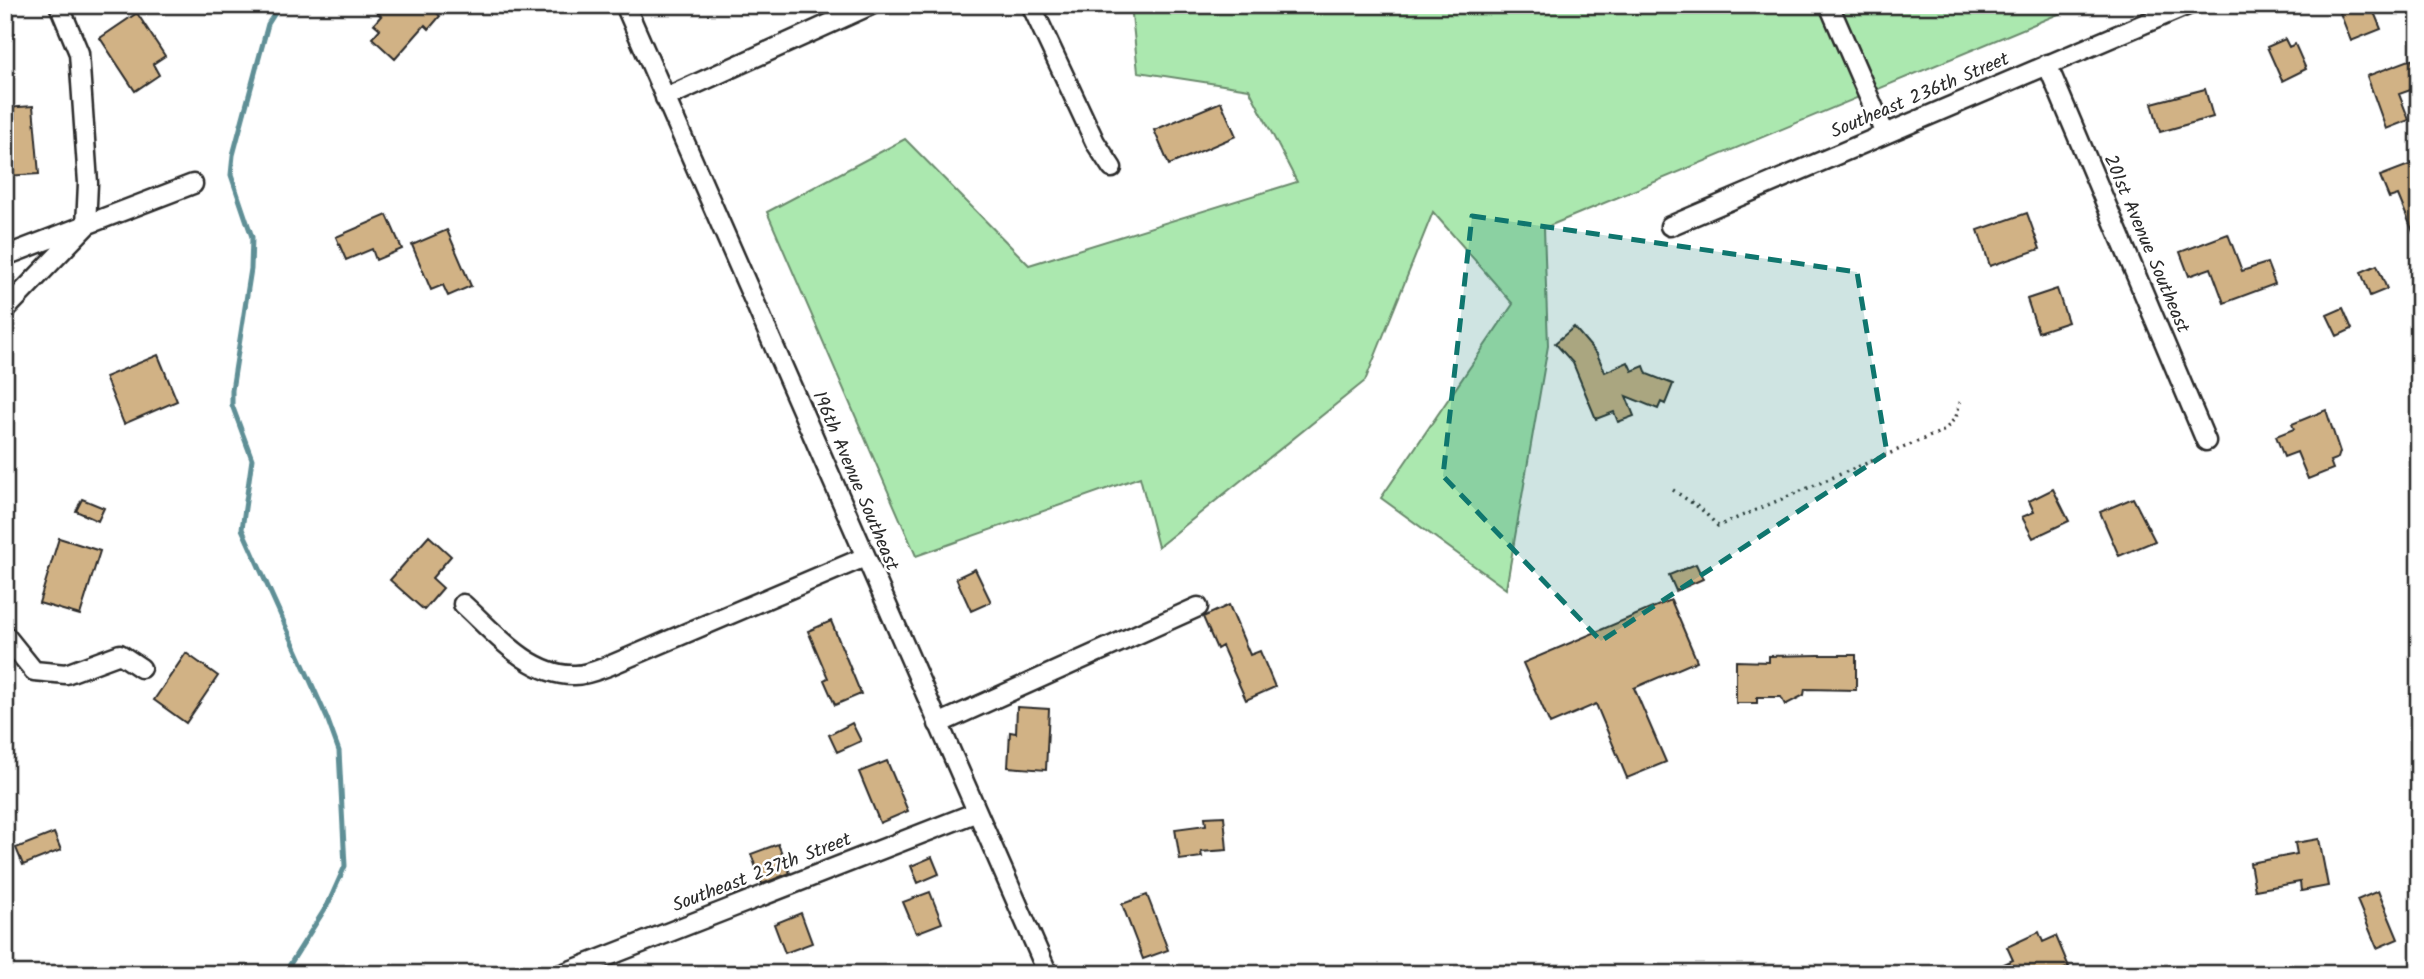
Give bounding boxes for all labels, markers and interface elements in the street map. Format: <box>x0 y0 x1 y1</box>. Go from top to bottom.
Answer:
street label: Southeast 236th Street <box>1826 44 2015 147</box>
street label: 201st Avenue Southeast <box>2095 150 2197 339</box>
street label: 196th Avenue Southeast <box>804 386 907 576</box>
street label: Southeast 237th Street <box>668 825 857 921</box>

